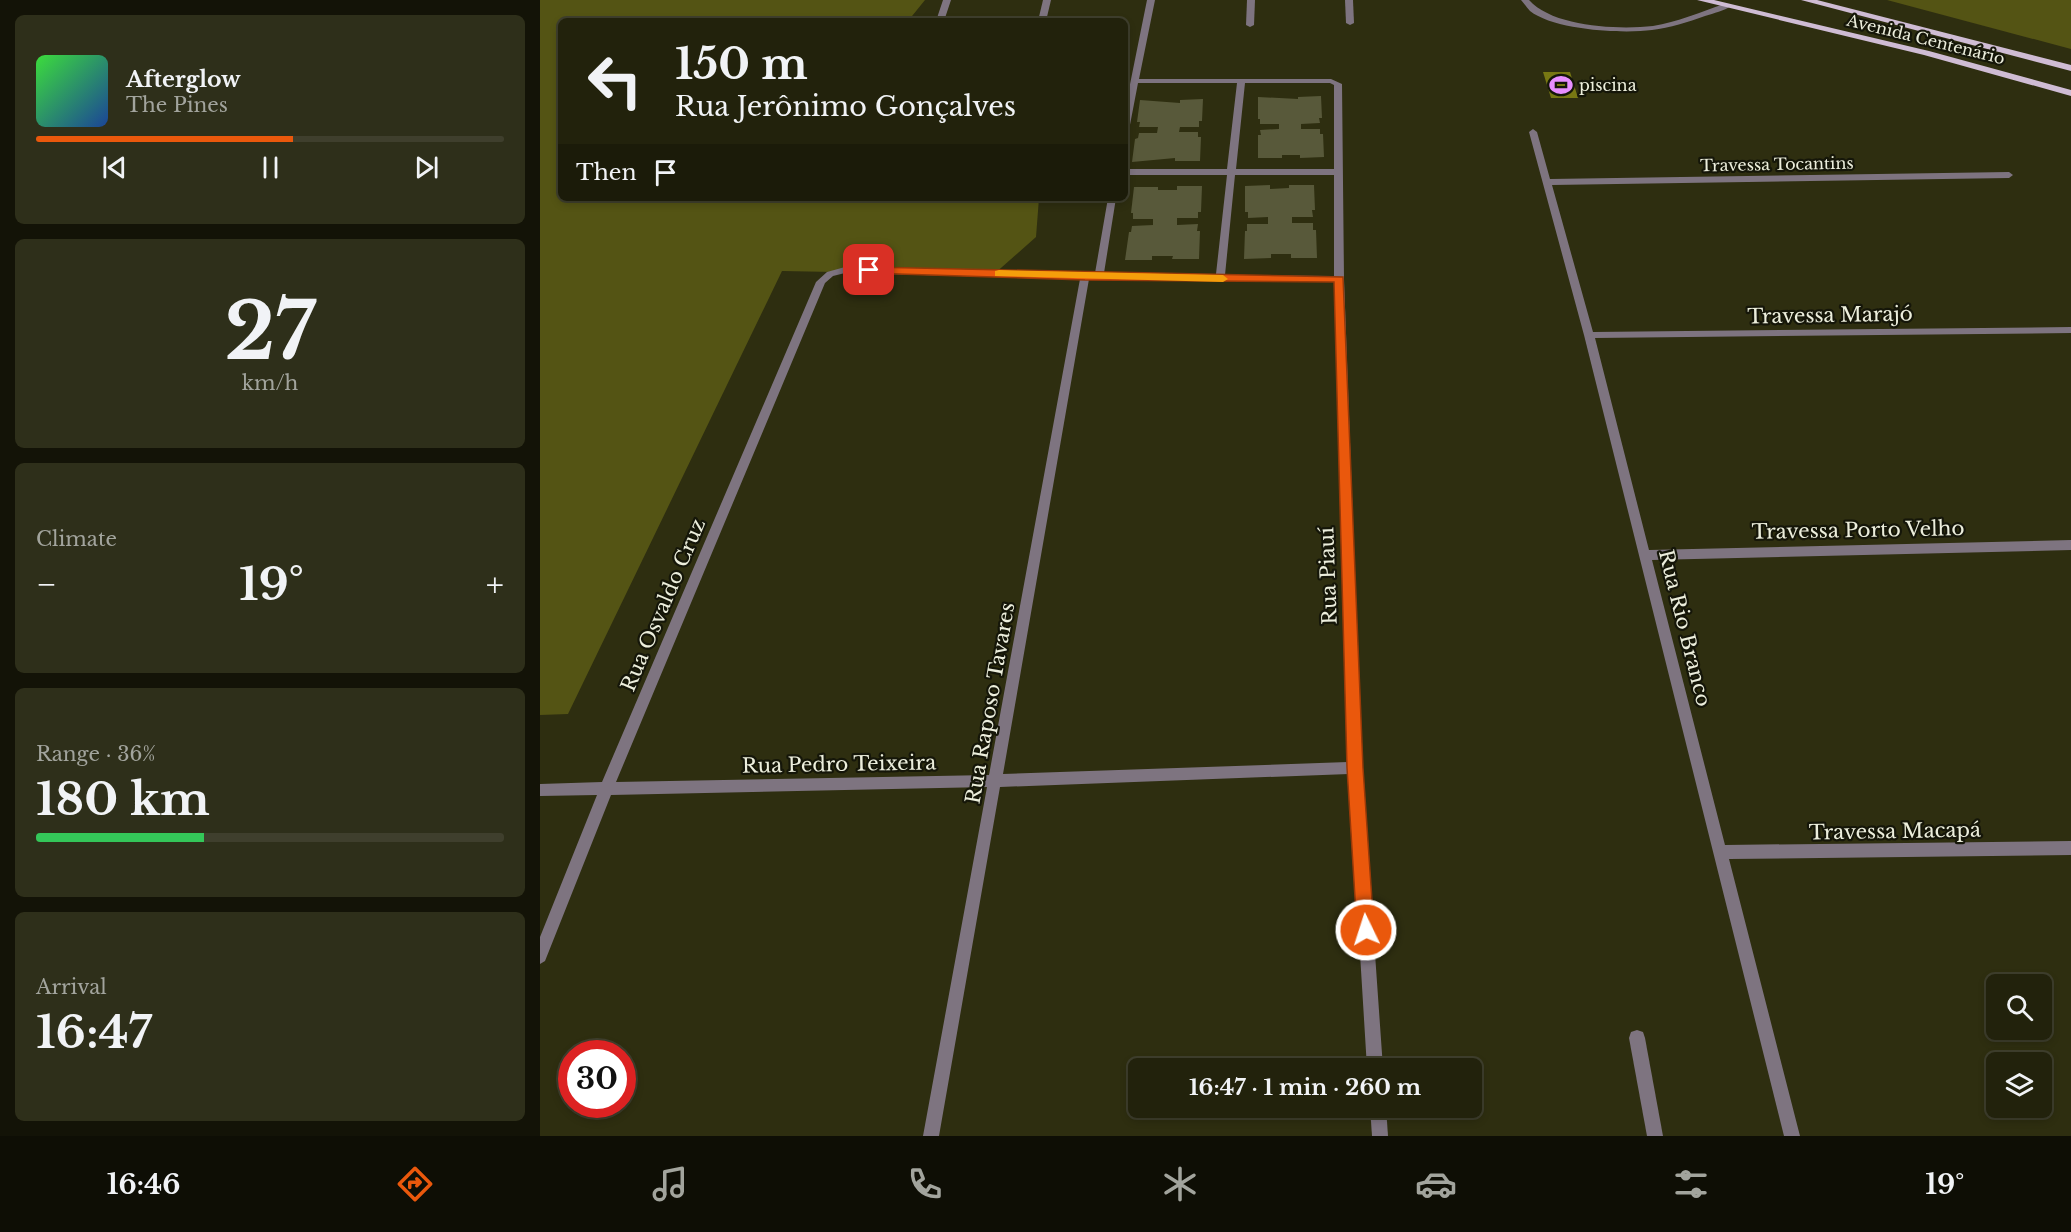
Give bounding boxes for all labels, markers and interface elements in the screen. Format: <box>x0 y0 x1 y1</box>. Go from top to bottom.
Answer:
street label: Avenida Centenário <box>1844 9 2007 68</box>
text: 150 m <box>675 38 808 90</box>
icon: left <box>576 42 654 120</box>
text: Afterglow <box>126 66 241 93</box>
sports icon: piscina <box>1548 72 1574 98</box>
place label: piscina <box>1579 75 1637 95</box>
text: Rua Jerônimo Gonçalves <box>675 90 1016 123</box>
text: The Pines <box>126 93 228 117</box>
icon: previous <box>98 151 131 184</box>
icon: pause <box>254 151 287 184</box>
icon: next <box>410 151 443 184</box>
street label: Travessa Tocantins <box>1700 153 1854 175</box>
icon: arrive <box>649 156 682 189</box>
text: Then <box>576 159 637 186</box>
pin <box>843 244 894 295</box>
icon: arrive <box>852 253 885 286</box>
text: 27 <box>224 283 316 380</box>
street label: Travessa Marajó <box>1747 302 1913 328</box>
text: km/h <box>242 371 298 395</box>
street label: Rua Osvaldo Cruz <box>616 515 710 695</box>
street label: Travessa Porto Velho <box>1751 516 1965 544</box>
text: Climate <box>36 527 117 551</box>
street label: Rua Piauí <box>1314 527 1342 625</box>
street label: Rua Rio Branco <box>1654 547 1716 709</box>
text: 19° <box>239 556 304 612</box>
text: − <box>36 564 57 605</box>
text: + <box>486 564 504 605</box>
street label: Rua Raposo Tavares <box>960 600 1020 806</box>
text: Range · 36% <box>36 742 156 766</box>
street label: Rua Pedro Teixeira <box>742 750 937 778</box>
text: 180 km <box>36 771 210 827</box>
street label: Travessa Macapá <box>1809 817 1982 845</box>
position arrow <box>1334 898 1398 962</box>
map controls <box>1986 974 2052 1118</box>
button: search <box>1986 974 2052 1040</box>
text: Arrival <box>36 975 107 999</box>
text: 16:47 <box>36 1004 152 1060</box>
speed limit sign: 30 <box>558 1040 636 1118</box>
button: layers <box>1986 1052 2052 1118</box>
text: 16:47 · 1 min · 260 m <box>1189 1074 1421 1101</box>
icon: directions <box>394 1163 436 1205</box>
icon: music <box>649 1163 691 1205</box>
icon: phone <box>904 1163 946 1205</box>
icon: climate <box>1159 1163 1201 1205</box>
icon: car <box>1415 1163 1457 1205</box>
icon: filters <box>1670 1163 1712 1205</box>
text: 16:46 <box>107 1168 180 1201</box>
text: 19° <box>1925 1168 1964 1201</box>

